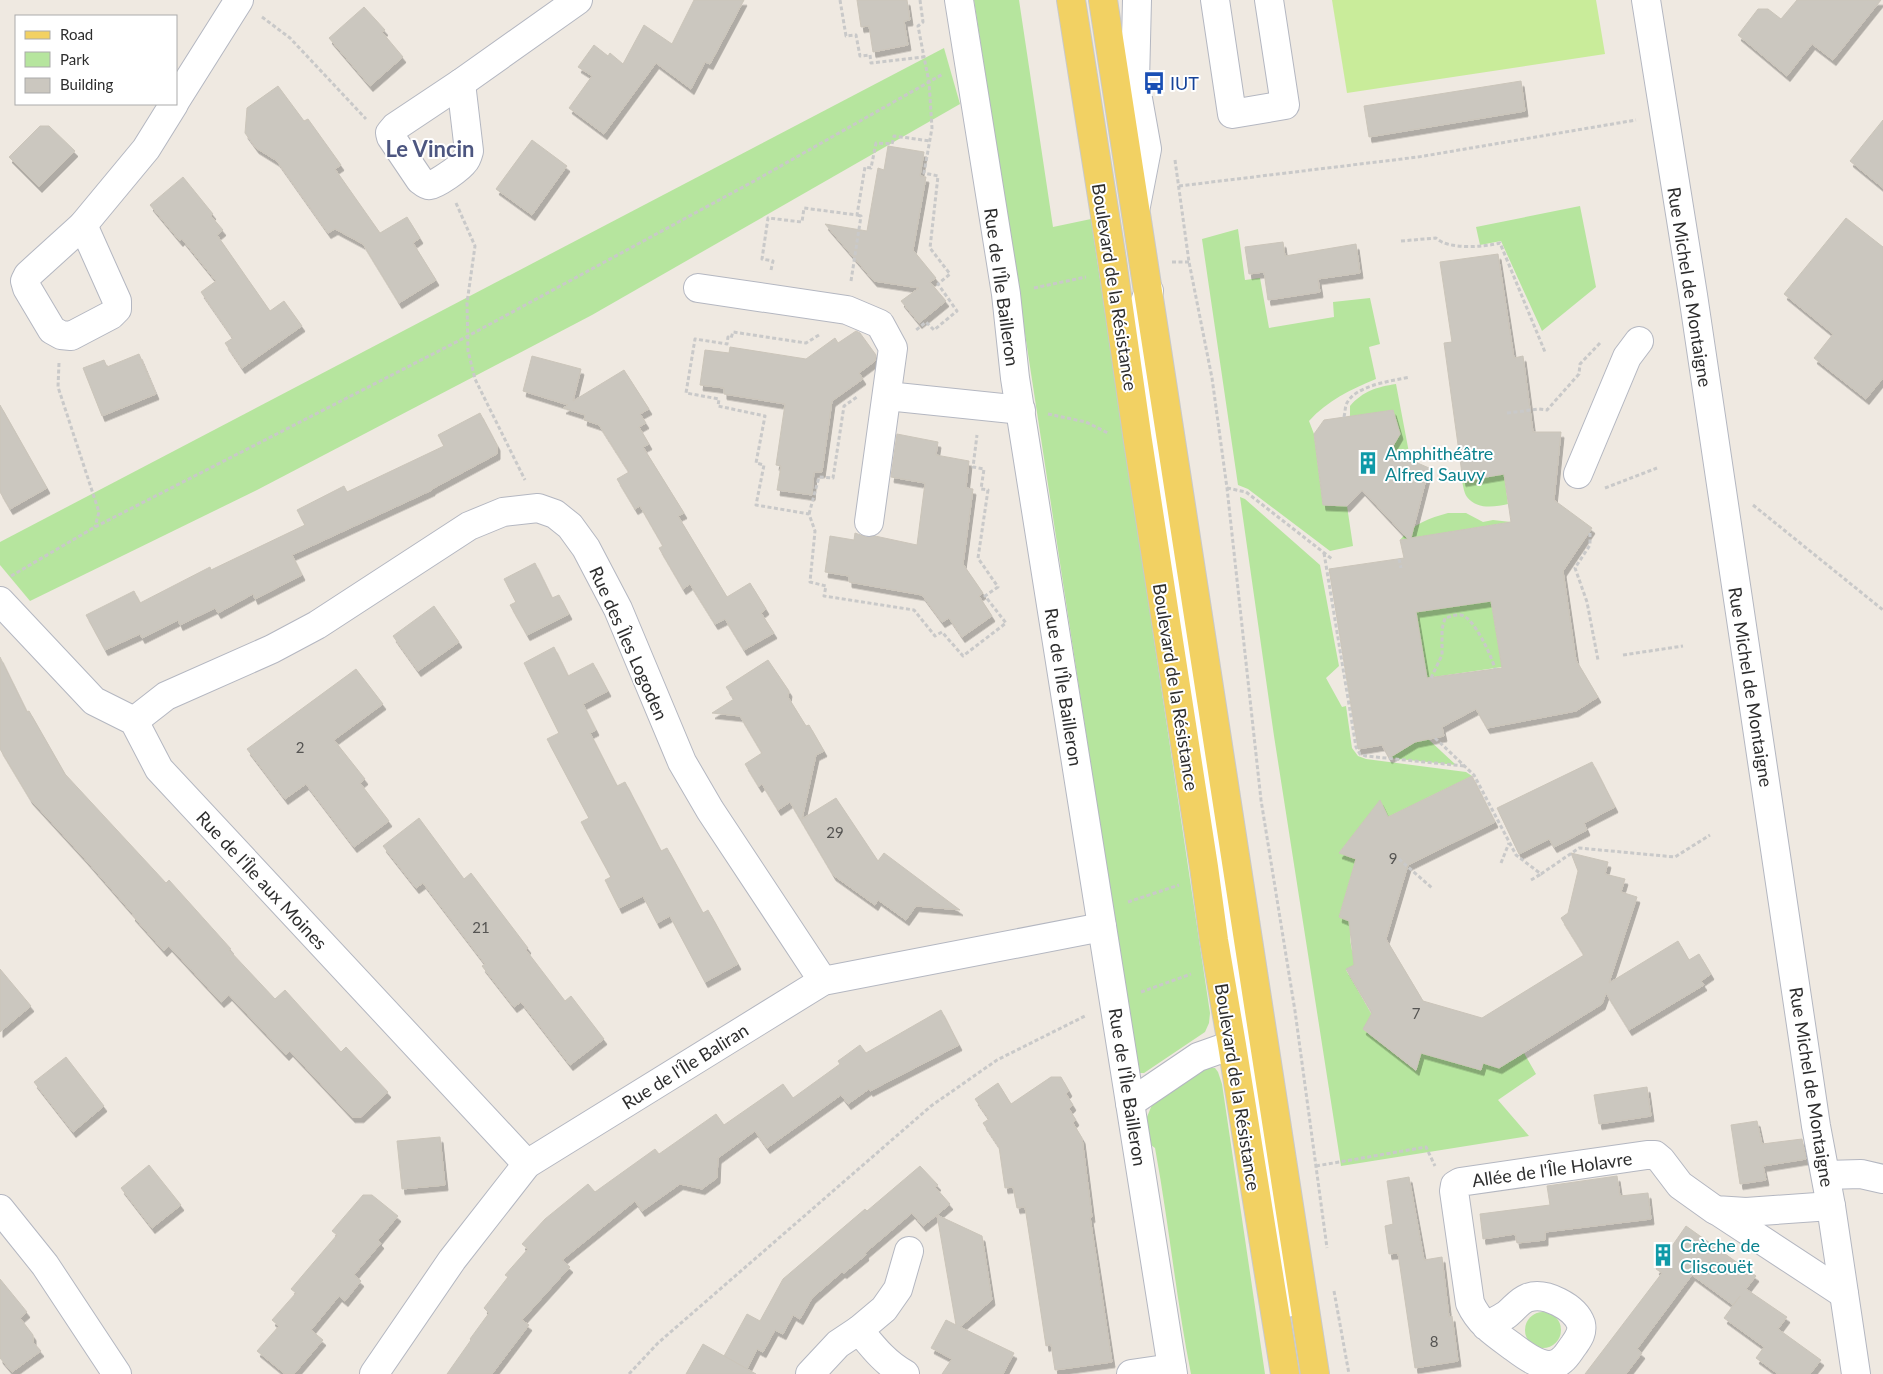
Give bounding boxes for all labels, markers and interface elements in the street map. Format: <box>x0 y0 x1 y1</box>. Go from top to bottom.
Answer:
legend <box>15 15 178 105</box>
text: Road <box>60 25 93 43</box>
text: Park <box>60 50 90 68</box>
bus stop icon: IUT <box>1141 70 1167 96</box>
place label: IUT <box>1170 72 1199 94</box>
text: Building <box>60 75 113 93</box>
district label: Le Vincin <box>385 135 475 162</box>
street label: Boulevard de la Résistance <box>1088 182 1142 392</box>
street label: Rue Michel de Montaigne <box>1663 185 1717 389</box>
street label: Rue de l'Île Bailleron <box>980 206 1024 368</box>
place label: Amphithéâtre Alfred Sauvy <box>1385 442 1493 485</box>
building icon: Amphithéâtre Alfred Sauvy <box>1355 450 1381 476</box>
street label: Rue des Îles Logoden <box>585 563 673 723</box>
street label: Boulevard de la Résistance <box>1149 582 1203 792</box>
street label: Rue Michel de Montaigne <box>1724 585 1778 789</box>
street label: Rue de l'Île Bailleron <box>1041 606 1087 768</box>
house number: 2 <box>296 738 304 756</box>
street label: Rue de l'Île aux Moines <box>192 806 332 954</box>
house number: 29 <box>826 823 844 841</box>
house number: 9 <box>1389 849 1397 867</box>
house number: 21 <box>472 918 490 936</box>
street label: Boulevard de la Résistance <box>1211 982 1265 1192</box>
street label: Rue Michel de Montaigne <box>1785 985 1839 1189</box>
house number: 7 <box>1412 1004 1421 1022</box>
street label: Rue de l'Île Bailleron <box>1105 1006 1151 1168</box>
street label: Rue de l'Île Baliran <box>618 1018 752 1114</box>
street label: Allée de l'Île Holavre <box>1471 1147 1633 1191</box>
place label: Crèche de Cliscouët <box>1680 1234 1760 1277</box>
building icon: Crèche de Cliscouët <box>1650 1242 1676 1268</box>
house number: 8 <box>1430 1332 1438 1350</box>

